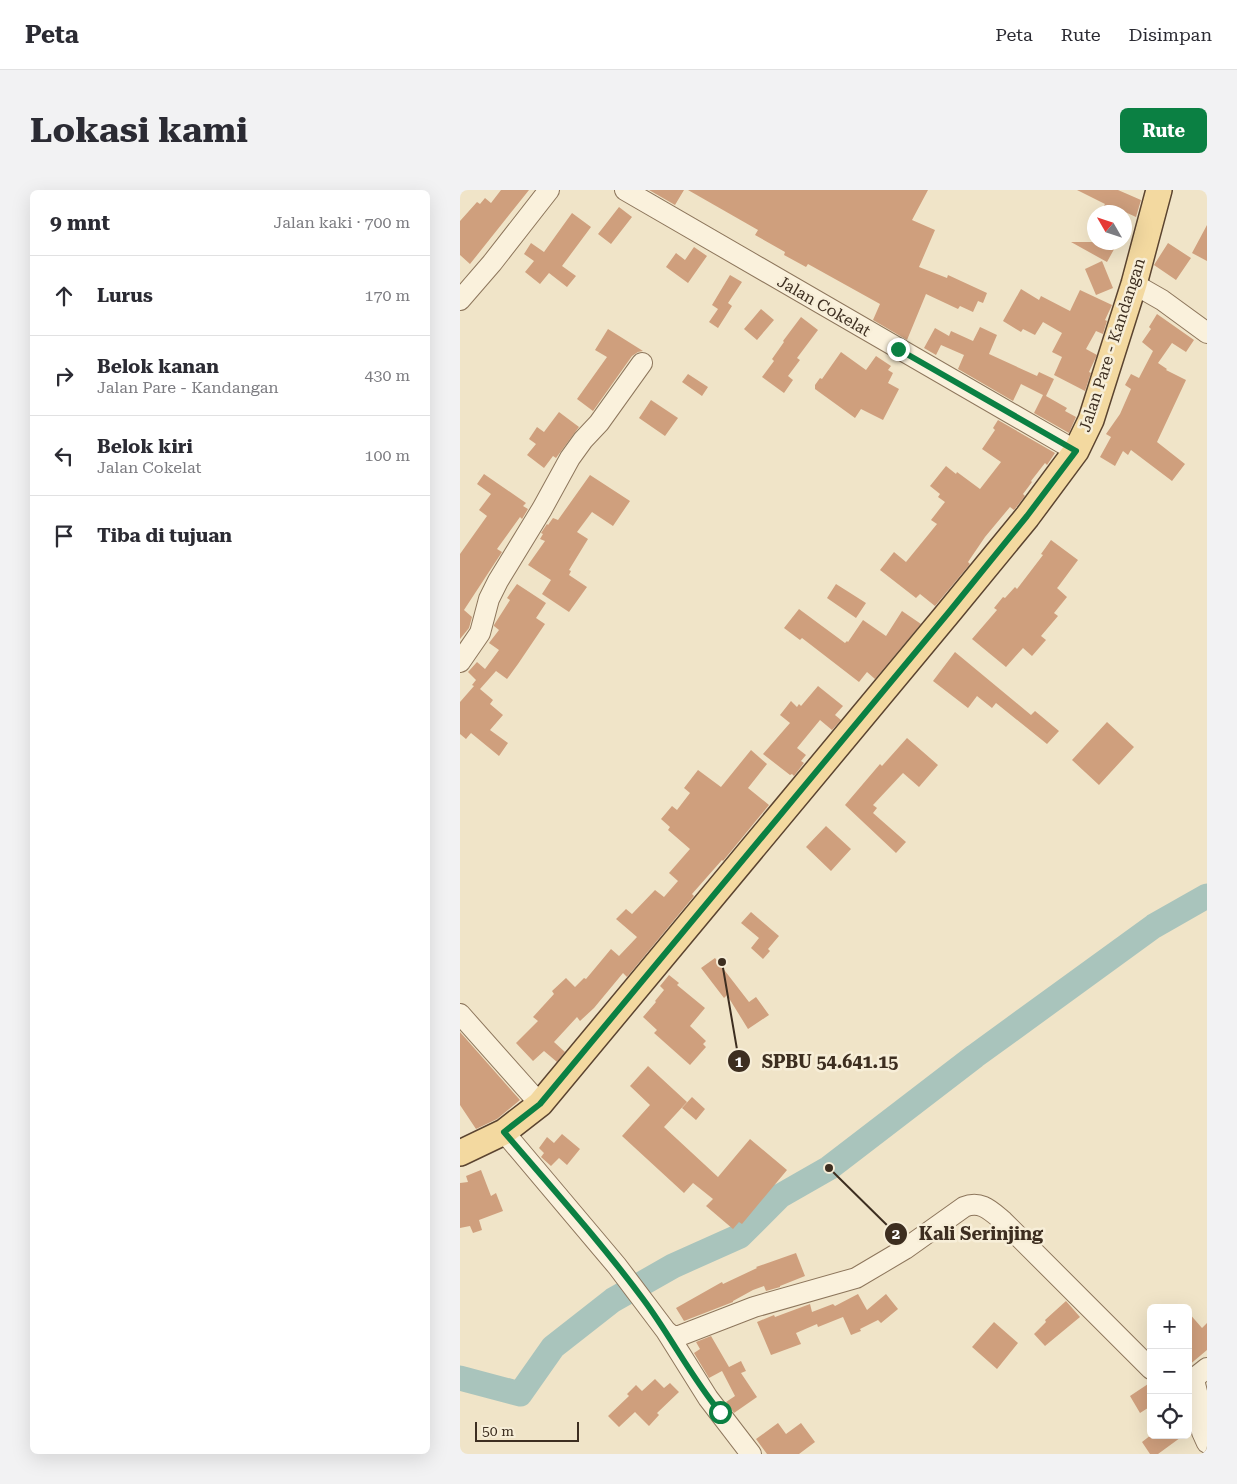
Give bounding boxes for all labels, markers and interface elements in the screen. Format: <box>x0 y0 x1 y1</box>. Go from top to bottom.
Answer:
text: Peta <box>25 21 79 49</box>
text: Peta <box>995 24 1033 45</box>
text: Rute <box>1061 24 1101 45</box>
text: Disimpan <box>1129 24 1212 45</box>
button: Rute <box>1120 108 1207 153</box>
text: Lokasi kami <box>30 110 248 151</box>
north arrow <box>1087 205 1132 250</box>
text: 9 mnt <box>50 211 110 235</box>
text: Jalan kaki · 700 m <box>274 213 410 232</box>
street label: Jalan Pare - Kandangan <box>1075 256 1149 434</box>
street label: Jalan Cokelat <box>774 272 874 340</box>
icon: ahead <box>50 282 78 310</box>
text: Lurus <box>97 284 153 307</box>
text: 170 m <box>364 286 410 305</box>
route end <box>887 338 910 361</box>
text: Belok kanan <box>97 355 219 378</box>
icon: right <box>50 362 78 390</box>
text: 430 m <box>364 366 410 385</box>
text: Jalan Pare - Kandangan <box>97 378 279 397</box>
text: Belok kiri <box>97 435 193 458</box>
icon: left <box>50 442 78 470</box>
text: 100 m <box>364 446 410 465</box>
text: Jalan Cokelat <box>97 458 201 477</box>
icon: arrive <box>50 522 78 550</box>
text: Tiba di tujuan <box>97 524 232 547</box>
callout: SPBU 54.641.15 <box>726 1045 908 1078</box>
text: SPBU 54.641.15 <box>762 1051 898 1072</box>
text: 1 <box>735 1053 744 1071</box>
callout: Kali Serinjing <box>883 1217 1053 1250</box>
text: Kali Serinjing <box>919 1223 1044 1244</box>
text: 2 <box>892 1225 900 1243</box>
map controls <box>1147 1304 1192 1439</box>
button: + <box>1147 1304 1192 1349</box>
button: − <box>1147 1349 1192 1394</box>
button: locate <box>1147 1394 1192 1439</box>
route start <box>709 1401 732 1424</box>
scale bar <box>475 1419 579 1442</box>
text: 50 m <box>482 1423 514 1439</box>

